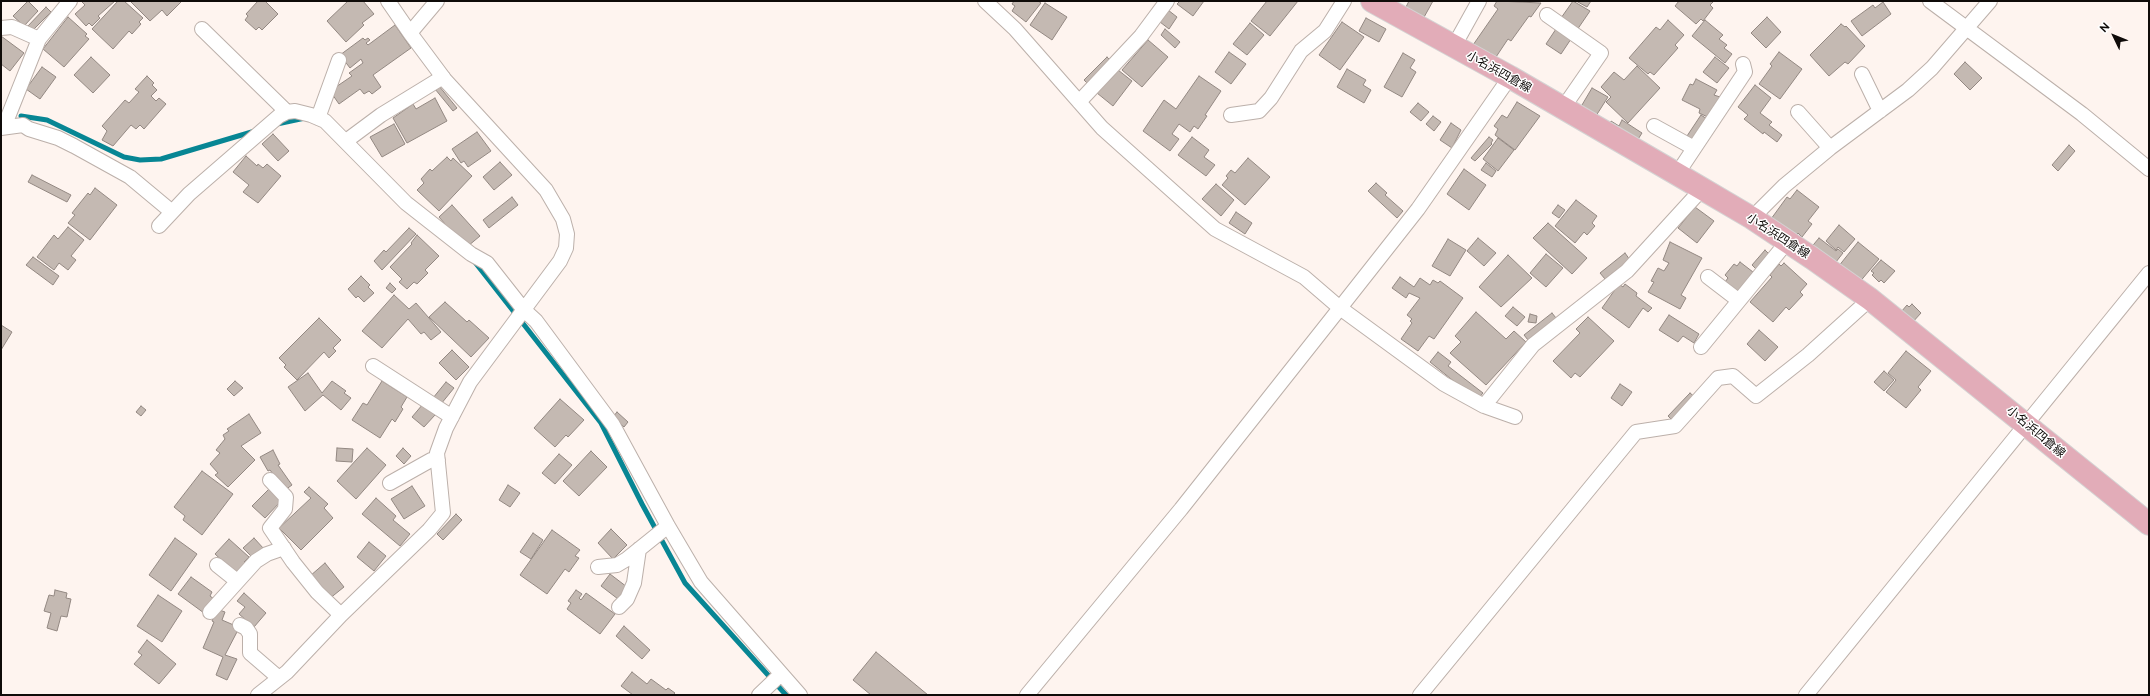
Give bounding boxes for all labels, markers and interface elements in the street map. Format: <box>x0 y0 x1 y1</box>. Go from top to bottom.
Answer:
north arrow <box>2094 16 2134 56</box>
text: N <box>2097 20 2112 35</box>
street label: 小名浜四倉線 <box>1464 48 1534 96</box>
street label: 小名浜四倉線 <box>1744 210 1812 262</box>
street label: 小名浜四倉線 <box>2004 403 2068 461</box>

